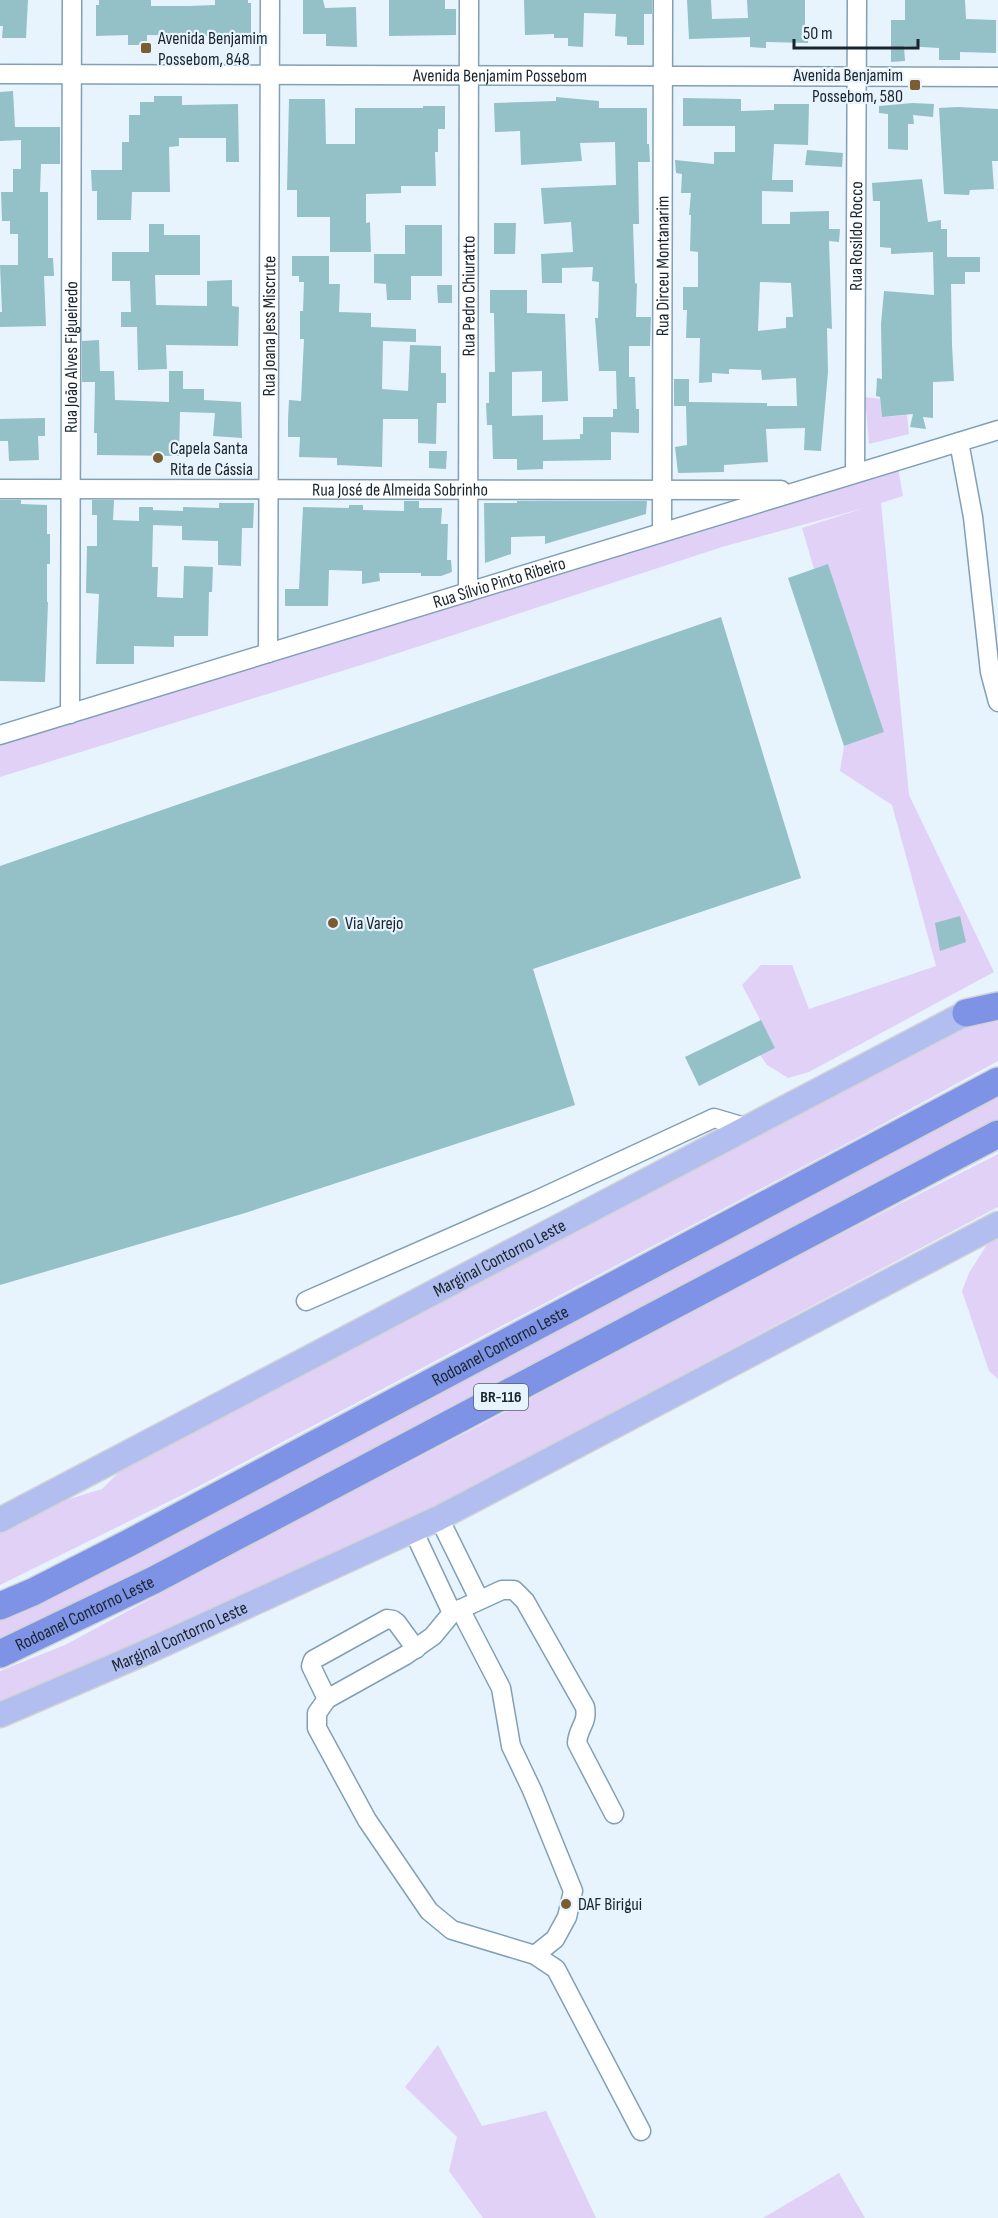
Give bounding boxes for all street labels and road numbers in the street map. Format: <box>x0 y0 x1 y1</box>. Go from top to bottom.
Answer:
street label: Avenida Benjamim Possebom <box>412 65 587 86</box>
street label: Rua Rosildo Rocco <box>845 181 867 291</box>
street label: Rua Dirceu Montanarim <box>652 196 673 336</box>
street label: Rua Pedro Chiuratto <box>458 236 479 356</box>
street label: Rua Joana Jess Miscrute <box>258 256 280 396</box>
street label: Rua João Alves Figueiredo <box>60 281 82 433</box>
street label: Rua José de Almeida Sobrinho <box>312 479 488 500</box>
street label: Rua Sílvio Pinto Ribeiro <box>430 552 568 613</box>
street label: Marginal Contorno Leste <box>430 1215 569 1301</box>
street label: Rodoanel Contorno Leste <box>428 1301 572 1390</box>
road number: BR-116 <box>474 1384 528 1410</box>
street label: Rodoanel Contorno Leste <box>12 1571 158 1656</box>
street label: Marginal Contorno Leste <box>109 1597 251 1676</box>

